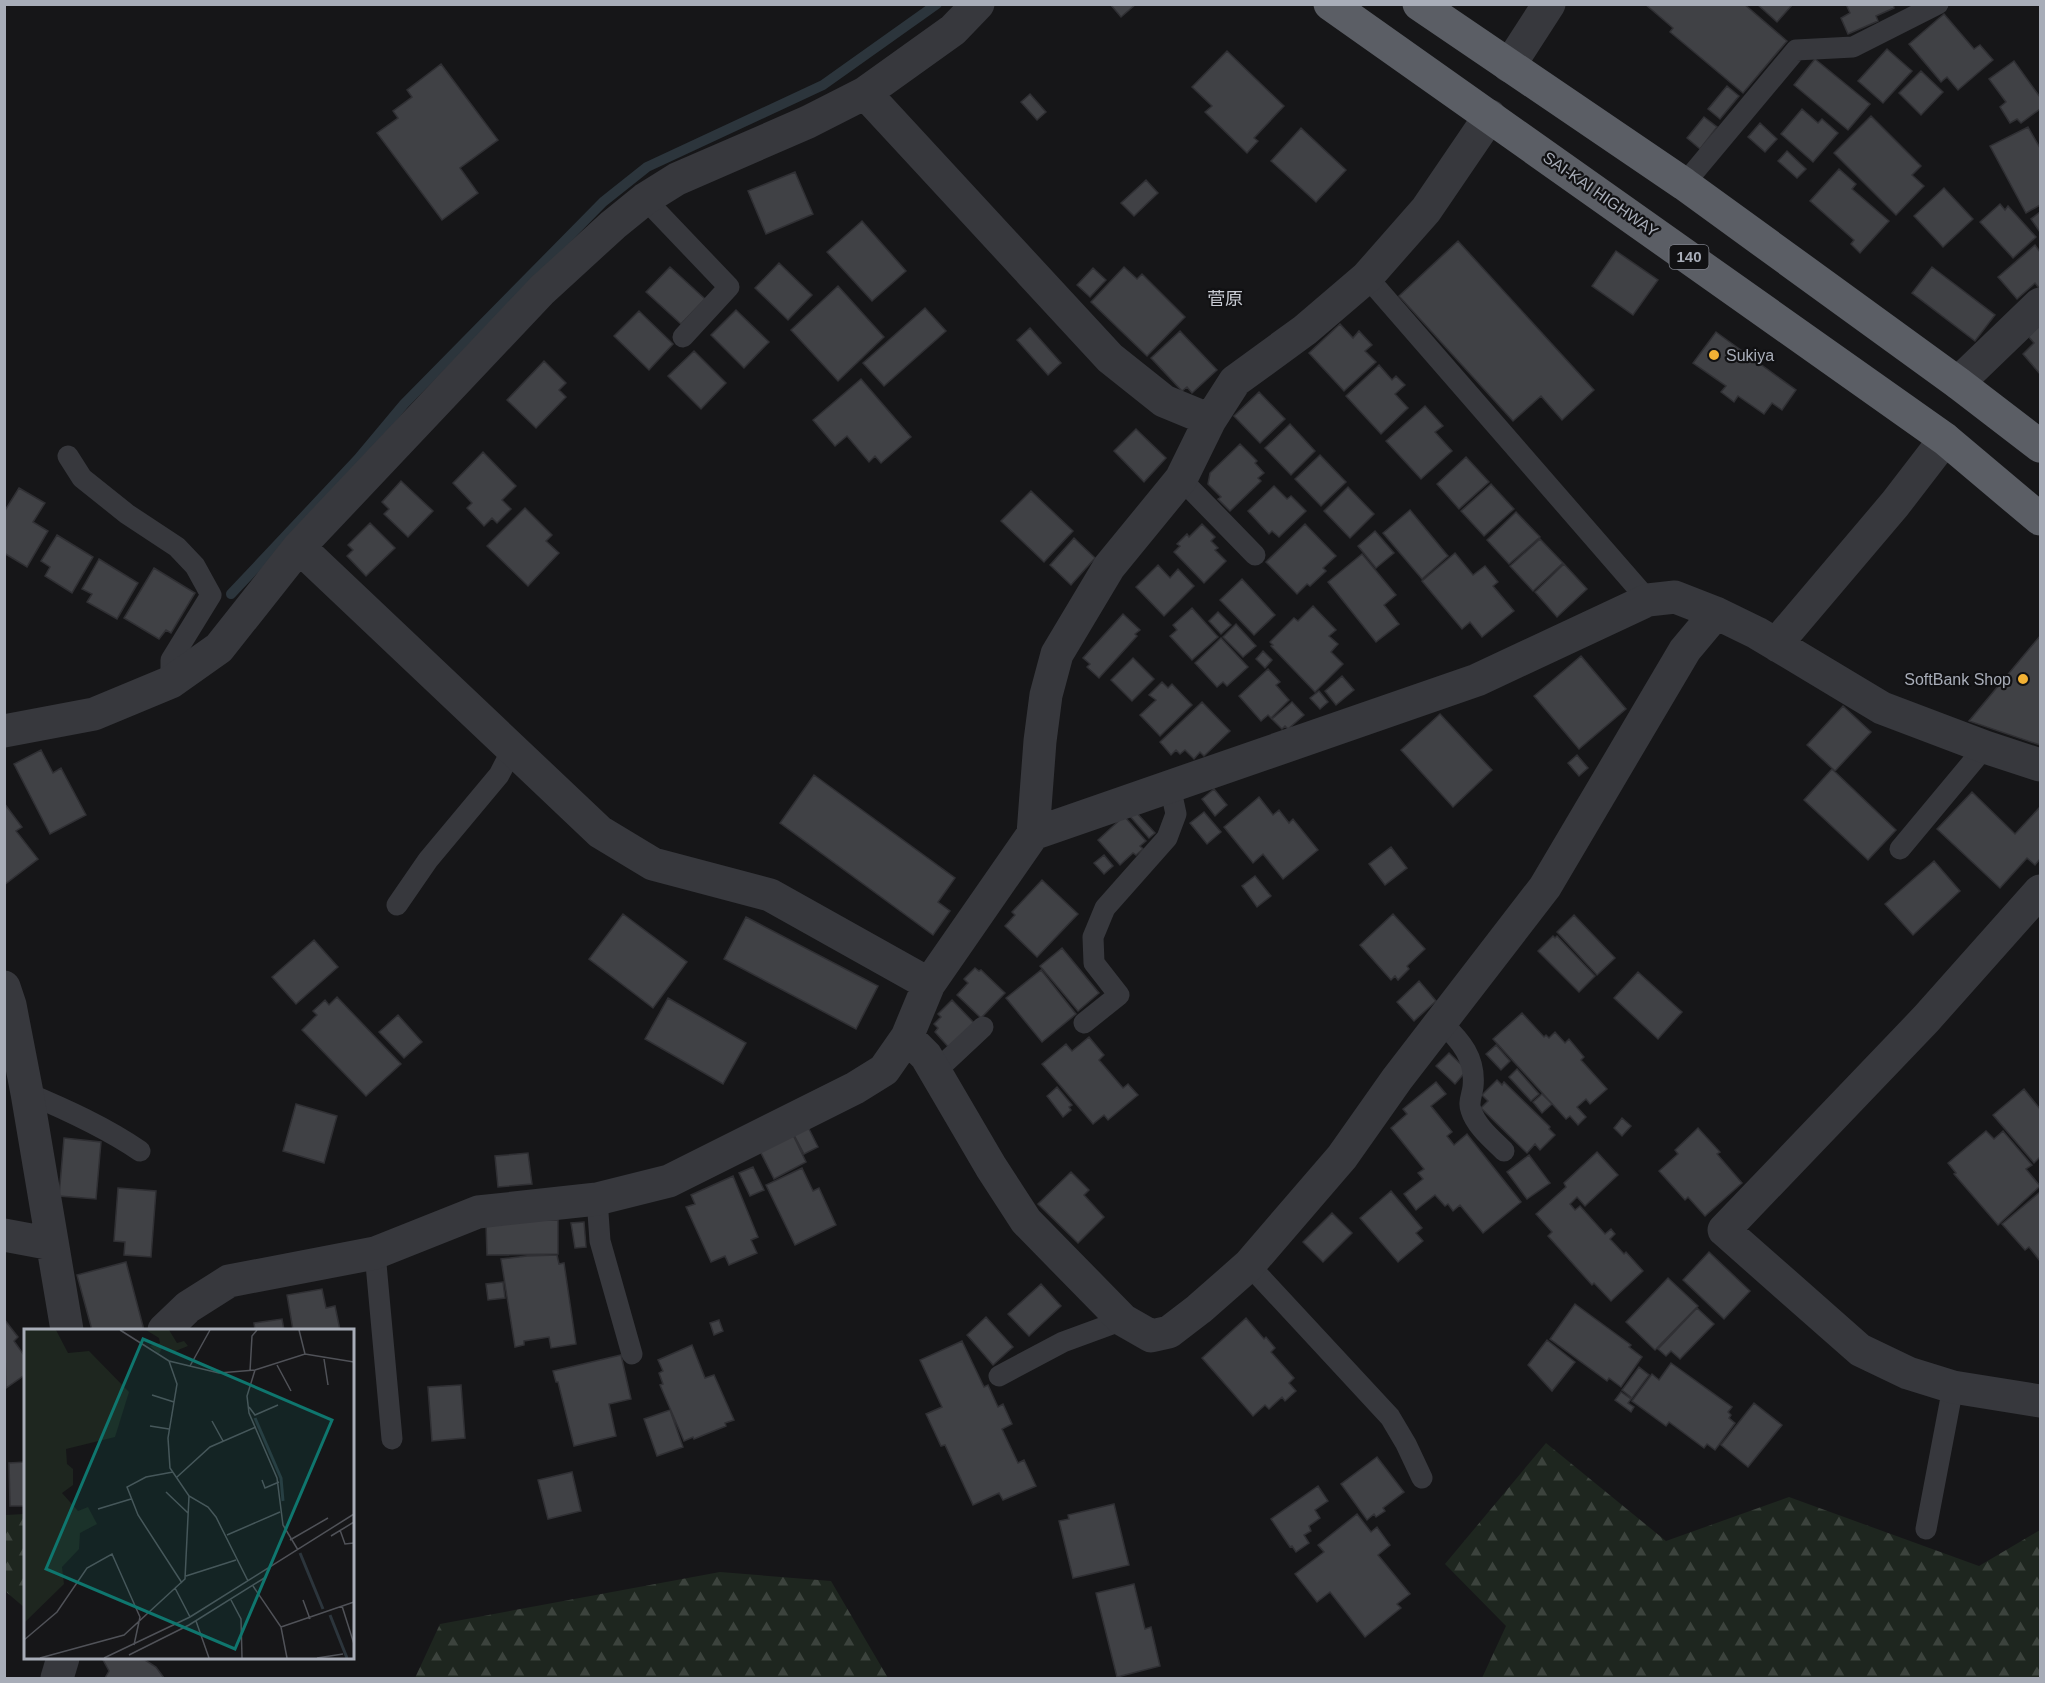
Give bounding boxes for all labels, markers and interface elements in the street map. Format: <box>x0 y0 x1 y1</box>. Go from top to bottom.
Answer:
street label: SAI-KAI HIGHWAY <box>1540 148 1662 241</box>
road number: 140 <box>1670 245 1708 269</box>
district label: 菅原 <box>1207 289 1243 309</box>
place label: Sukiya <box>1726 347 1774 364</box>
marker: Sukiya <box>1707 348 1721 362</box>
place label: SoftBank Shop <box>1904 671 2011 688</box>
marker: SoftBank Shop <box>2016 672 2030 686</box>
inset map <box>24 1329 354 1659</box>

